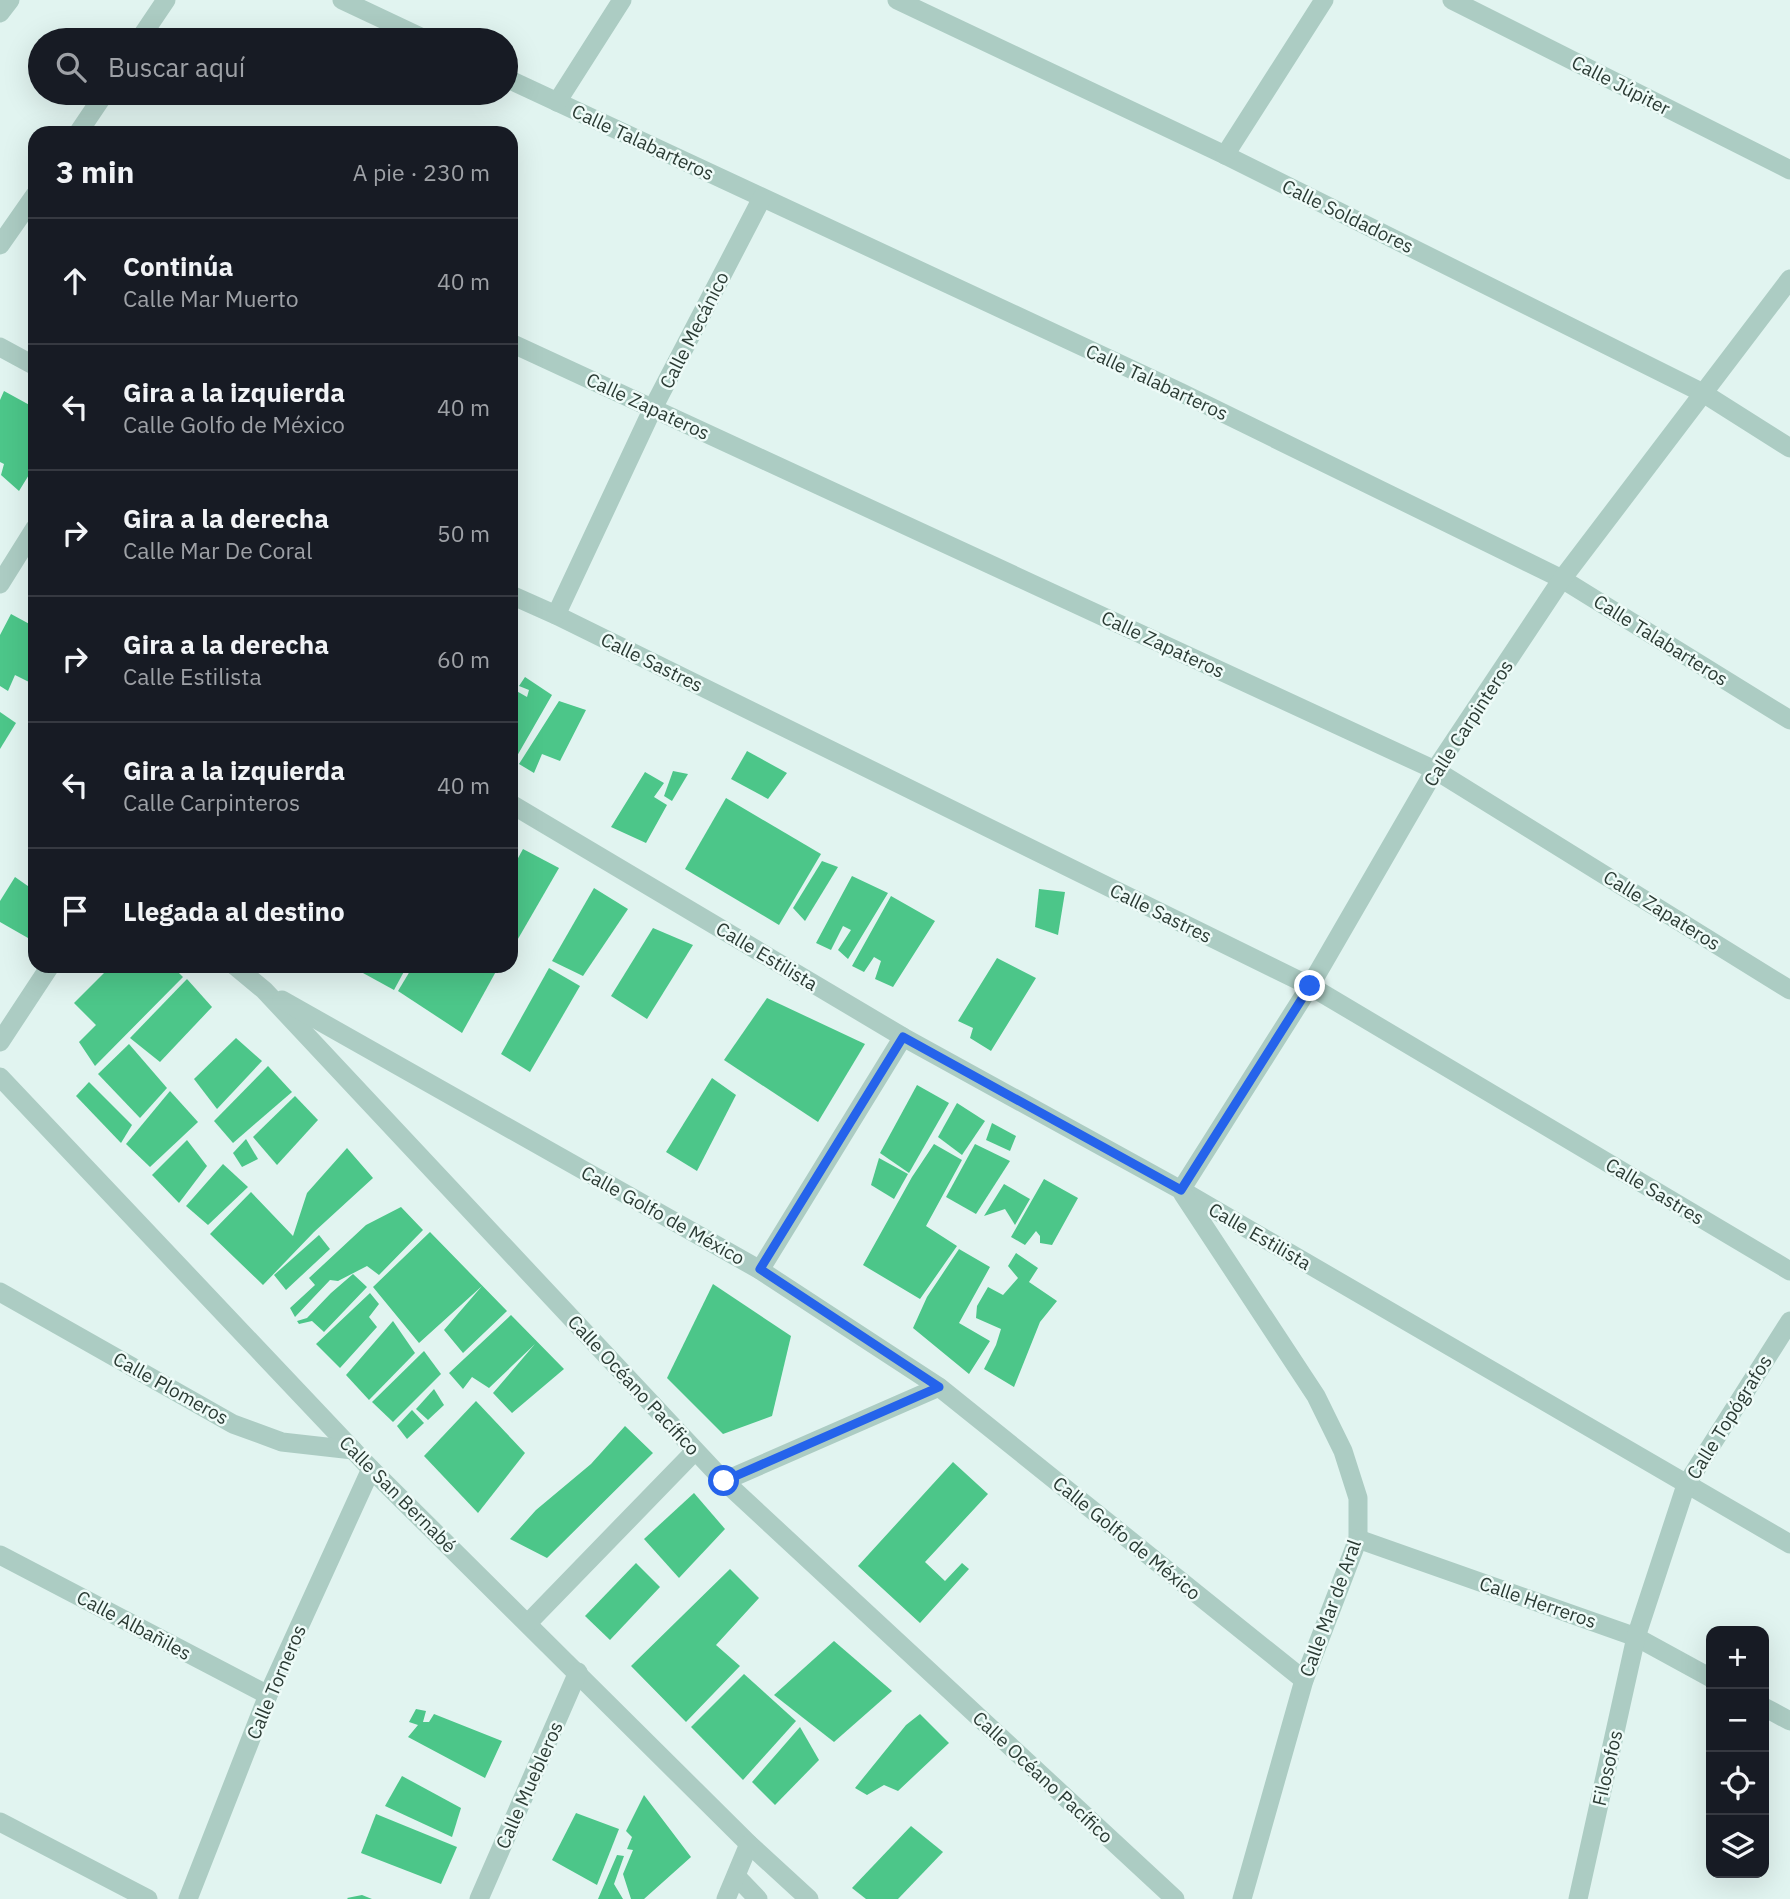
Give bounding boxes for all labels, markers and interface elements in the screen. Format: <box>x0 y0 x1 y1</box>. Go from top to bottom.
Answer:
search box <box>28 28 518 105</box>
icon: search <box>52 48 90 86</box>
text: Buscar aquí <box>108 50 245 84</box>
street label: Calle Júpiter <box>1568 50 1674 120</box>
street label: Calle Talabarteros <box>568 99 718 185</box>
text: 3 min <box>56 152 134 191</box>
text: A pie · 230 m <box>353 157 490 187</box>
street label: Calle Soldadores <box>1278 174 1418 258</box>
text: Continúa <box>123 249 233 283</box>
icon: ahead <box>56 262 94 300</box>
text: 40 m <box>437 266 490 296</box>
street label: Calle Mecánico <box>654 267 734 393</box>
text: Calle Mar Muerto <box>123 283 299 313</box>
street label: Calle Talabarteros <box>1082 339 1232 425</box>
street label: Calle Zapateros <box>583 367 713 445</box>
text: Gira a la izquierda <box>123 375 345 409</box>
icon: left <box>56 388 94 426</box>
text: 40 m <box>437 392 490 422</box>
text: Calle Golfo de México <box>123 409 345 439</box>
text: Gira a la derecha <box>123 501 329 535</box>
icon: right <box>56 514 94 552</box>
text: 50 m <box>437 518 490 548</box>
text: Calle Mar De Coral <box>123 535 312 565</box>
street label: Calle Talabarteros <box>1589 589 1733 691</box>
street label: Calle Zapateros <box>1098 605 1228 683</box>
text: Gira a la derecha <box>123 627 329 661</box>
street label: Calle Sastres <box>597 627 707 697</box>
icon: right <box>56 640 94 678</box>
text: 60 m <box>437 644 490 674</box>
street label: Calle Carpinteros <box>1418 655 1518 791</box>
text: Calle Estilista <box>123 661 262 691</box>
text: Gira a la izquierda <box>123 753 345 787</box>
icon: left <box>56 766 94 804</box>
text: 40 m <box>437 770 490 800</box>
text: Calle Carpinteros <box>123 787 300 817</box>
street label: Calle Zapateros <box>1599 865 1725 955</box>
street label: Calle Sastres <box>1106 878 1216 948</box>
icon: arrive <box>56 892 94 930</box>
text: Llegada al destino <box>123 894 345 928</box>
street label: Calle Estilista <box>712 916 822 996</box>
route end <box>1294 970 1325 1001</box>
street label: Calle Sastres <box>1601 1152 1709 1230</box>
street label: Calle Golfo de México <box>577 1160 749 1270</box>
street label: Calle Estilista <box>1204 1197 1316 1275</box>
street label: Calle Océano Pacífico <box>563 1310 705 1460</box>
street label: Calle Plomeros <box>109 1346 233 1430</box>
street label: Calle Topógrafos <box>1681 1350 1777 1484</box>
street label: Calle San Bernabé <box>334 1430 462 1558</box>
route start <box>708 1465 739 1496</box>
street label: Calle Golfo de México <box>1048 1471 1206 1605</box>
street label: Calle Mar de Aral <box>1294 1536 1366 1680</box>
street label: Calle Herreros <box>1476 1571 1600 1633</box>
street label: Calle Albañiles <box>73 1585 195 1665</box>
street label: Calle Torneros <box>241 1621 311 1743</box>
map controls <box>1706 1626 1769 1878</box>
button: + <box>1706 1626 1769 1689</box>
button: − <box>1706 1689 1769 1752</box>
street label: Calle Océano Pacífico <box>968 1706 1118 1848</box>
street label: Calle Muebleros <box>490 1717 568 1853</box>
street label: Filosofos <box>1587 1728 1627 1808</box>
button: locate <box>1706 1752 1769 1815</box>
button: layers <box>1706 1815 1769 1878</box>

